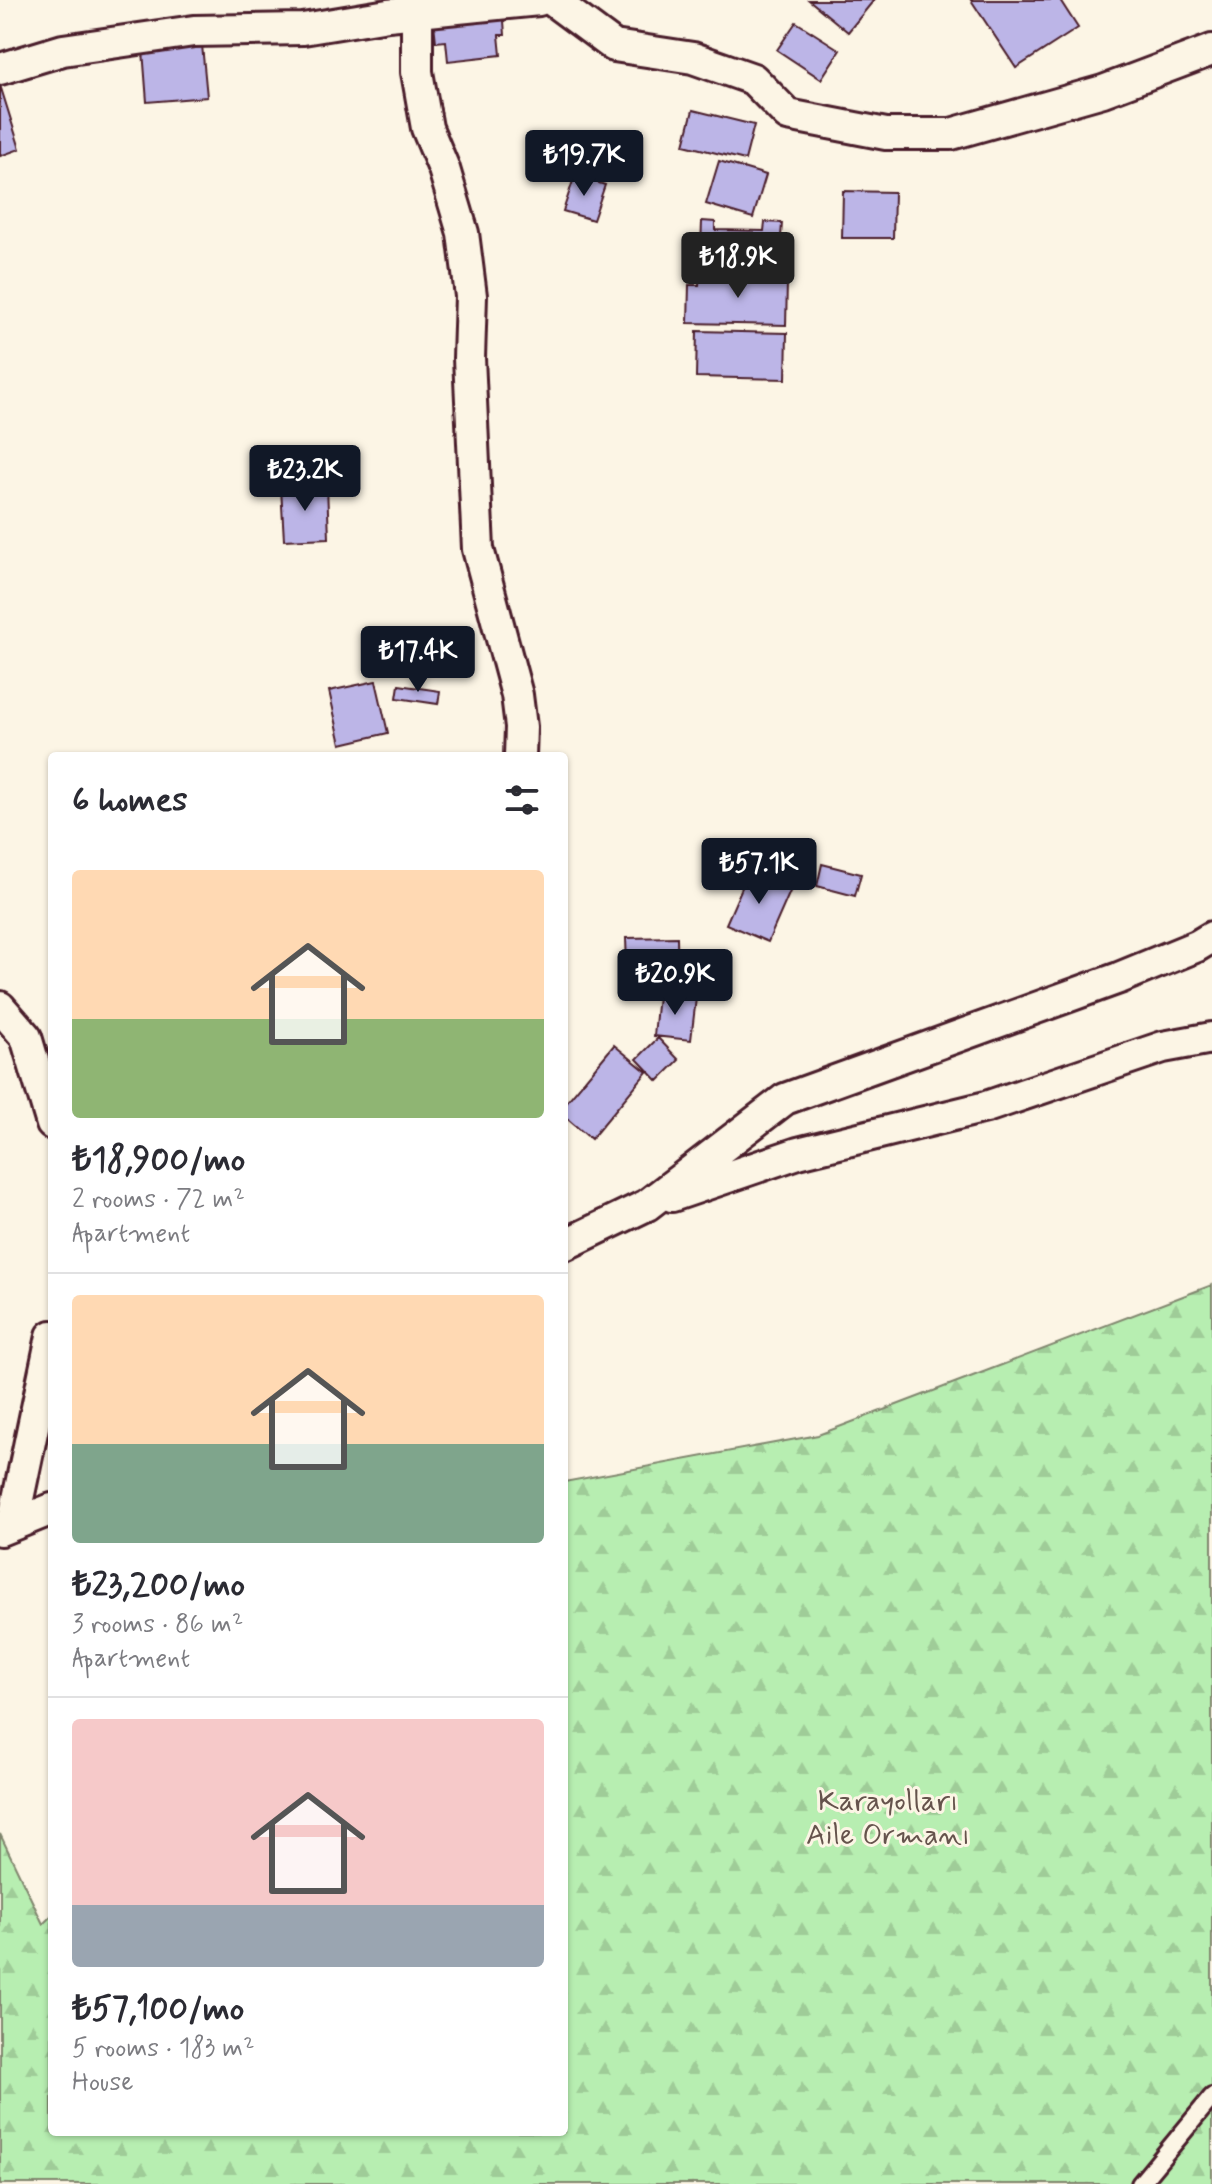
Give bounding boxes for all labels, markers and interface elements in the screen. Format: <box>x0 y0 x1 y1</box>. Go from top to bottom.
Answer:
pin: ₺19.7K <box>519 130 649 198</box>
text: ₺19.7K <box>543 139 625 173</box>
pin: ₺18.9K <box>673 232 803 300</box>
text: ₺18.9K <box>699 241 777 275</box>
pin: ₺23.2K <box>240 445 370 513</box>
text: ₺23.2K <box>267 454 343 488</box>
pin: ₺17.4K <box>353 626 483 694</box>
text: ₺17.4K <box>379 635 457 669</box>
text: 6 homes <box>72 778 187 823</box>
icon: filters <box>500 778 544 822</box>
pin: ₺57.1K <box>694 838 824 906</box>
text: ₺57.1K <box>720 847 798 881</box>
icon: home <box>236 922 380 1066</box>
pin: ₺20.9K <box>610 949 740 1017</box>
text: ₺20.9K <box>636 958 715 992</box>
text: ₺18,900/mo <box>72 1138 245 1183</box>
text: 2 rooms · 72 m² <box>72 1183 245 1217</box>
text: Apartment <box>72 1217 190 1251</box>
icon: home <box>236 1347 380 1491</box>
text: ₺23,200/mo <box>72 1563 245 1608</box>
text: 3 rooms · 86 m² <box>72 1608 243 1642</box>
text: Apartment <box>72 1642 190 1676</box>
icon: home <box>236 1771 380 1915</box>
park label: Karayolları Aile Ormanı <box>806 1782 970 1855</box>
text: ₺57,100/mo <box>72 1987 244 2032</box>
text: 5 rooms · 183 m² <box>72 2032 255 2066</box>
text: House <box>72 2066 133 2100</box>

